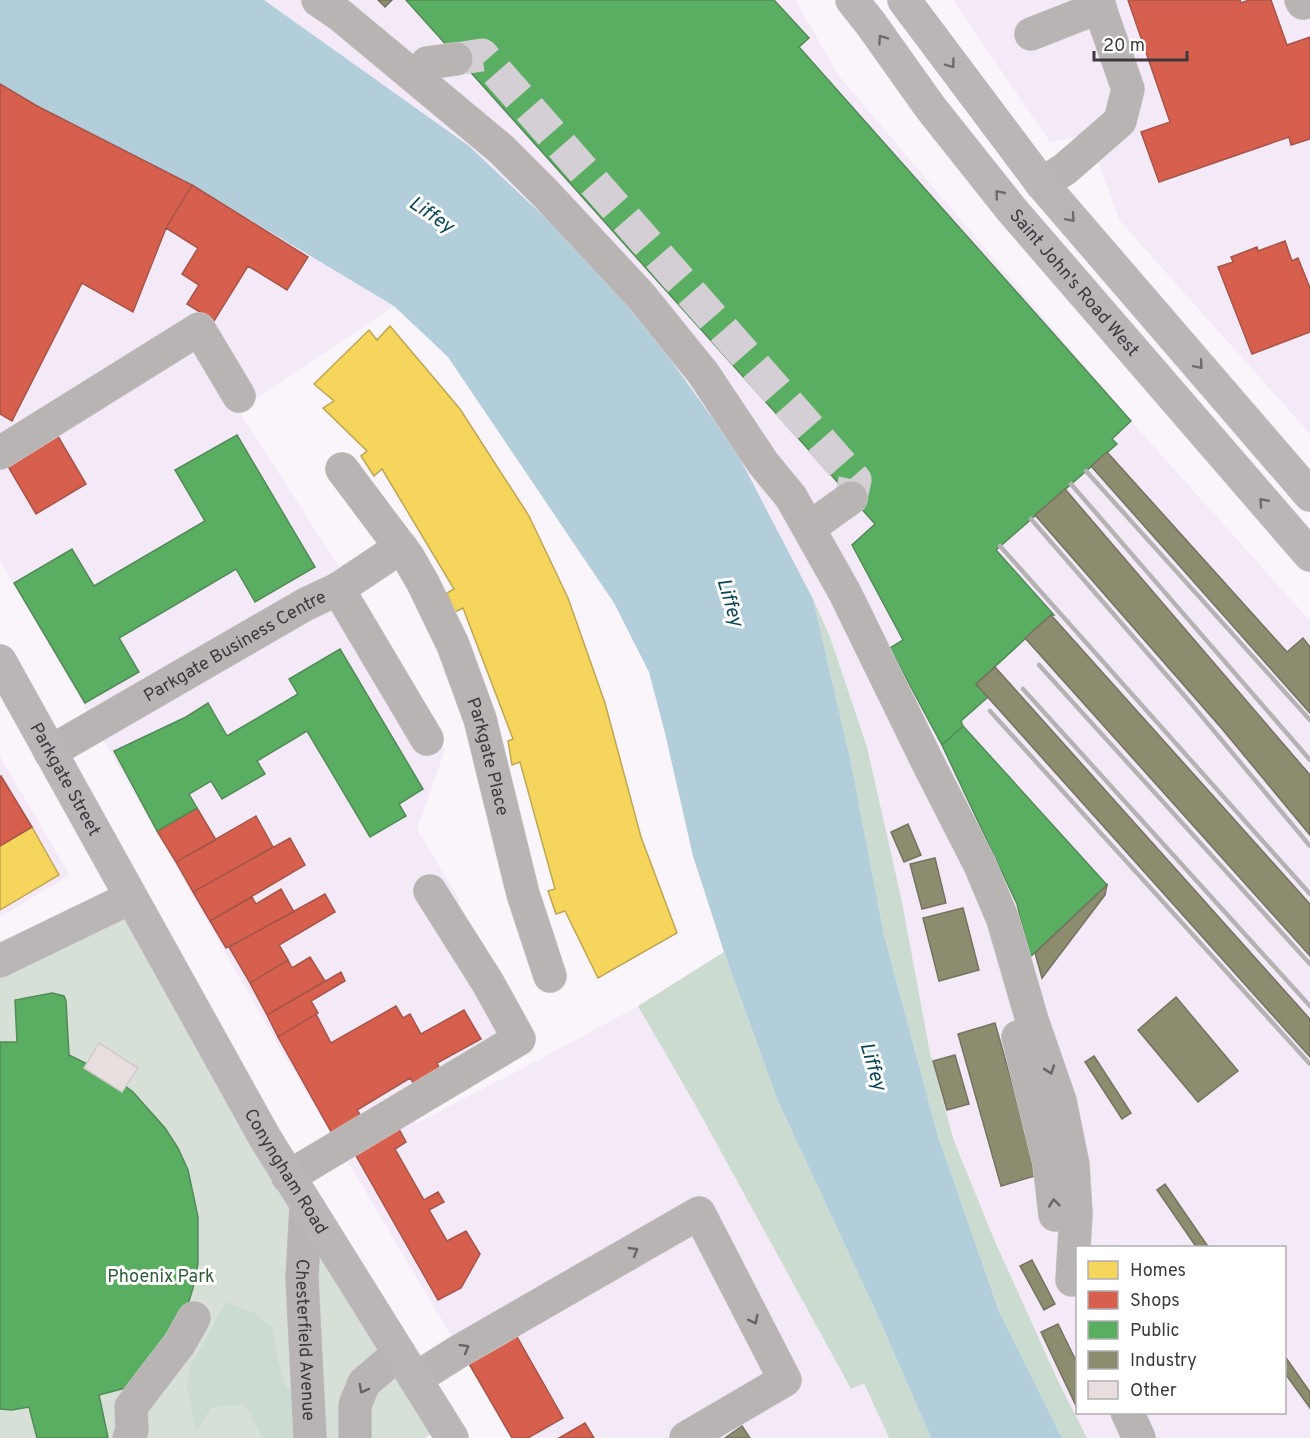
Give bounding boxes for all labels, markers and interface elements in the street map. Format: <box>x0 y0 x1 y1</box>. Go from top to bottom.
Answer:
scale bar <box>1094 24 1187 62</box>
one-way arrow <box>878 34 889 45</box>
text: 20 m <box>1103 35 1145 58</box>
one-way arrow <box>944 58 955 69</box>
one-way arrow <box>996 190 1007 201</box>
water label: Liffey <box>403 191 460 241</box>
street label: Saint John's Road West <box>1003 205 1144 362</box>
one-way arrow <box>1064 211 1075 222</box>
one-way arrow <box>1192 358 1203 369</box>
one-way arrow <box>1259 498 1270 509</box>
water label: Liffey <box>709 575 749 632</box>
street label: Parkgate Business Centre <box>140 586 330 708</box>
street label: Parkgate Place <box>460 695 513 818</box>
street label: Parkgate Street <box>24 719 105 841</box>
water label: Liffey <box>852 1039 892 1096</box>
one-way arrow <box>1042 1064 1055 1075</box>
street label: Conyngham Road <box>238 1105 332 1239</box>
one-way arrow <box>1048 1199 1060 1208</box>
one-way arrow <box>628 1246 638 1258</box>
legend <box>1076 1246 1286 1414</box>
street label: Chesterfield Avenue <box>289 1258 319 1422</box>
text: Homes <box>1130 1260 1186 1283</box>
park label: Phoenix Park <box>107 1266 215 1289</box>
text: Shops <box>1130 1290 1180 1313</box>
one-way arrow <box>747 1314 758 1324</box>
text: Public <box>1130 1320 1180 1343</box>
one-way arrow <box>459 1343 469 1355</box>
text: Industry <box>1130 1350 1197 1373</box>
text: Other <box>1130 1380 1177 1403</box>
one-way arrow <box>359 1382 370 1393</box>

